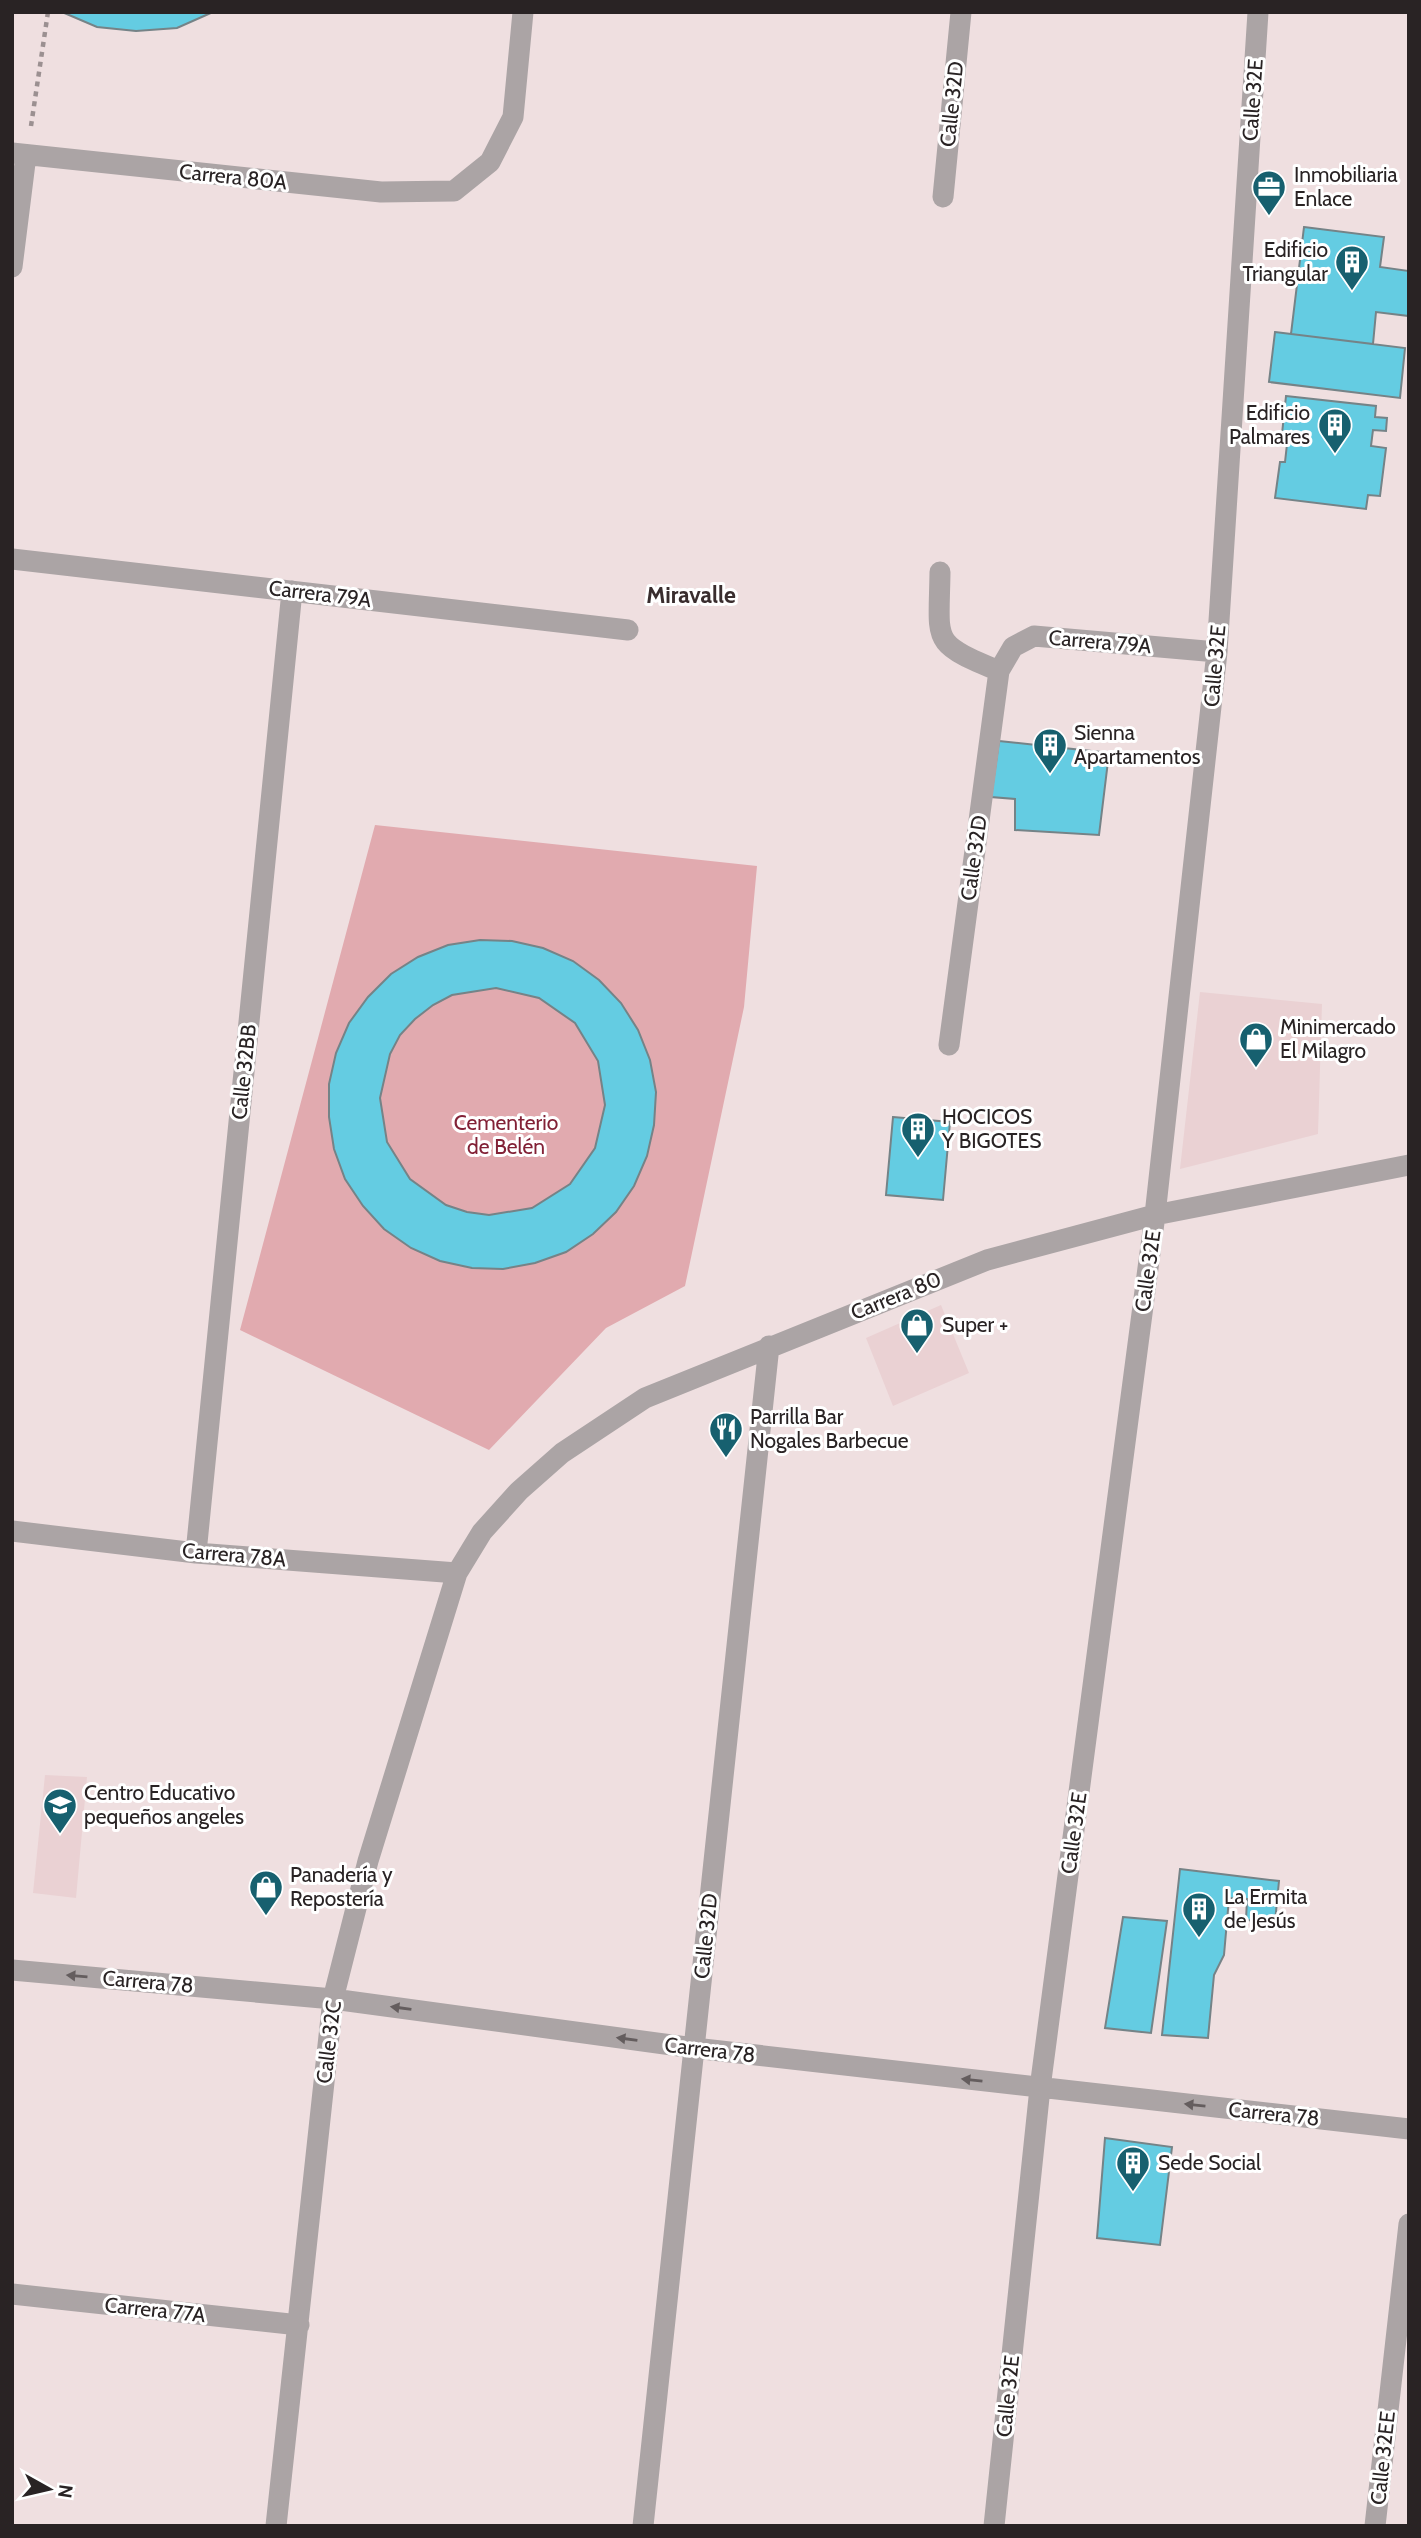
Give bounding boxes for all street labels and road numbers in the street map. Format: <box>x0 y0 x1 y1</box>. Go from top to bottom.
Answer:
street label: Calle 32E <box>1237 58 1268 142</box>
street label: Calle 32D <box>935 60 968 148</box>
street label: Carrera 80A <box>178 158 288 195</box>
street label: Carrera 79A <box>267 575 373 612</box>
street label: Calle 32E <box>1198 624 1231 708</box>
street label: Carrera 79A <box>1048 625 1152 658</box>
street label: Calle 32D <box>955 814 992 902</box>
street label: Calle 32BB <box>226 1023 261 1121</box>
street label: Calle 32E <box>1129 1228 1166 1313</box>
street label: Carrera 80 <box>847 1266 945 1325</box>
street label: Carrera 78A <box>181 1538 287 1572</box>
street label: Calle 32E <box>1055 1790 1092 1875</box>
street label: Calle 32D <box>689 1892 722 1980</box>
street label: Carrera 78 <box>101 1965 195 1998</box>
street label: Calle 32C <box>311 1999 346 2085</box>
street label: Carrera 78 <box>663 2032 757 2067</box>
street label: Carrera 78 <box>1227 2096 1321 2131</box>
street label: Carrera 77A <box>103 2292 207 2327</box>
street label: Calle 32E <box>991 2354 1024 2438</box>
street label: Calle 32EE <box>1365 2410 1400 2506</box>

